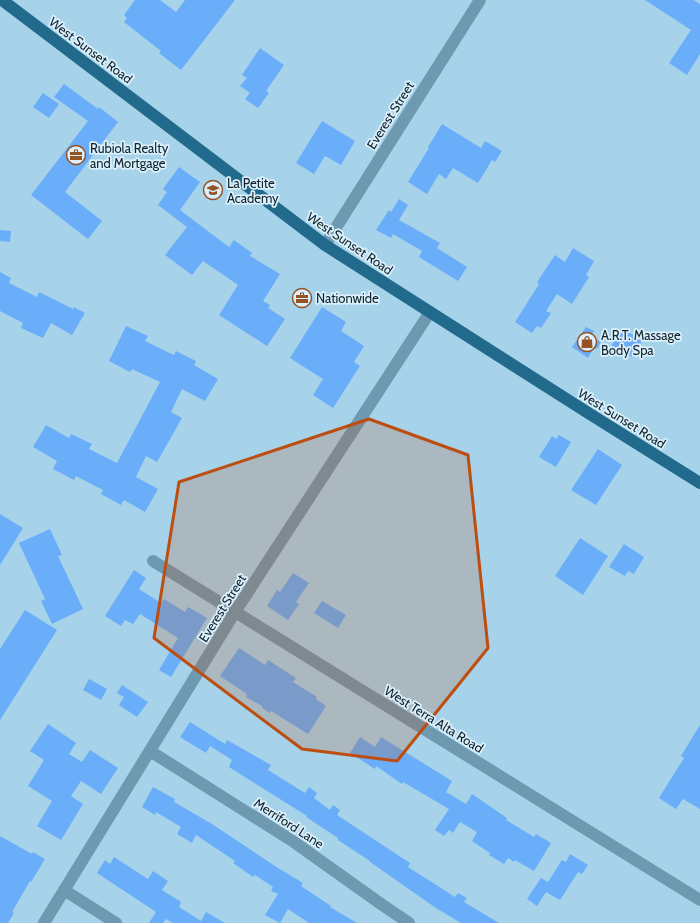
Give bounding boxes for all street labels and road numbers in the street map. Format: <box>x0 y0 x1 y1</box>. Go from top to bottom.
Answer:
street label: West Sunset Road <box>46 13 136 87</box>
street label: Everest Street <box>363 78 417 152</box>
street label: West Sunset Road <box>304 208 396 278</box>
street label: West Sunset Road <box>575 385 669 451</box>
street label: Everest Street <box>195 571 249 645</box>
street label: West Terra Alta Road <box>382 682 486 756</box>
street label: Merriford Lane <box>251 794 327 852</box>

